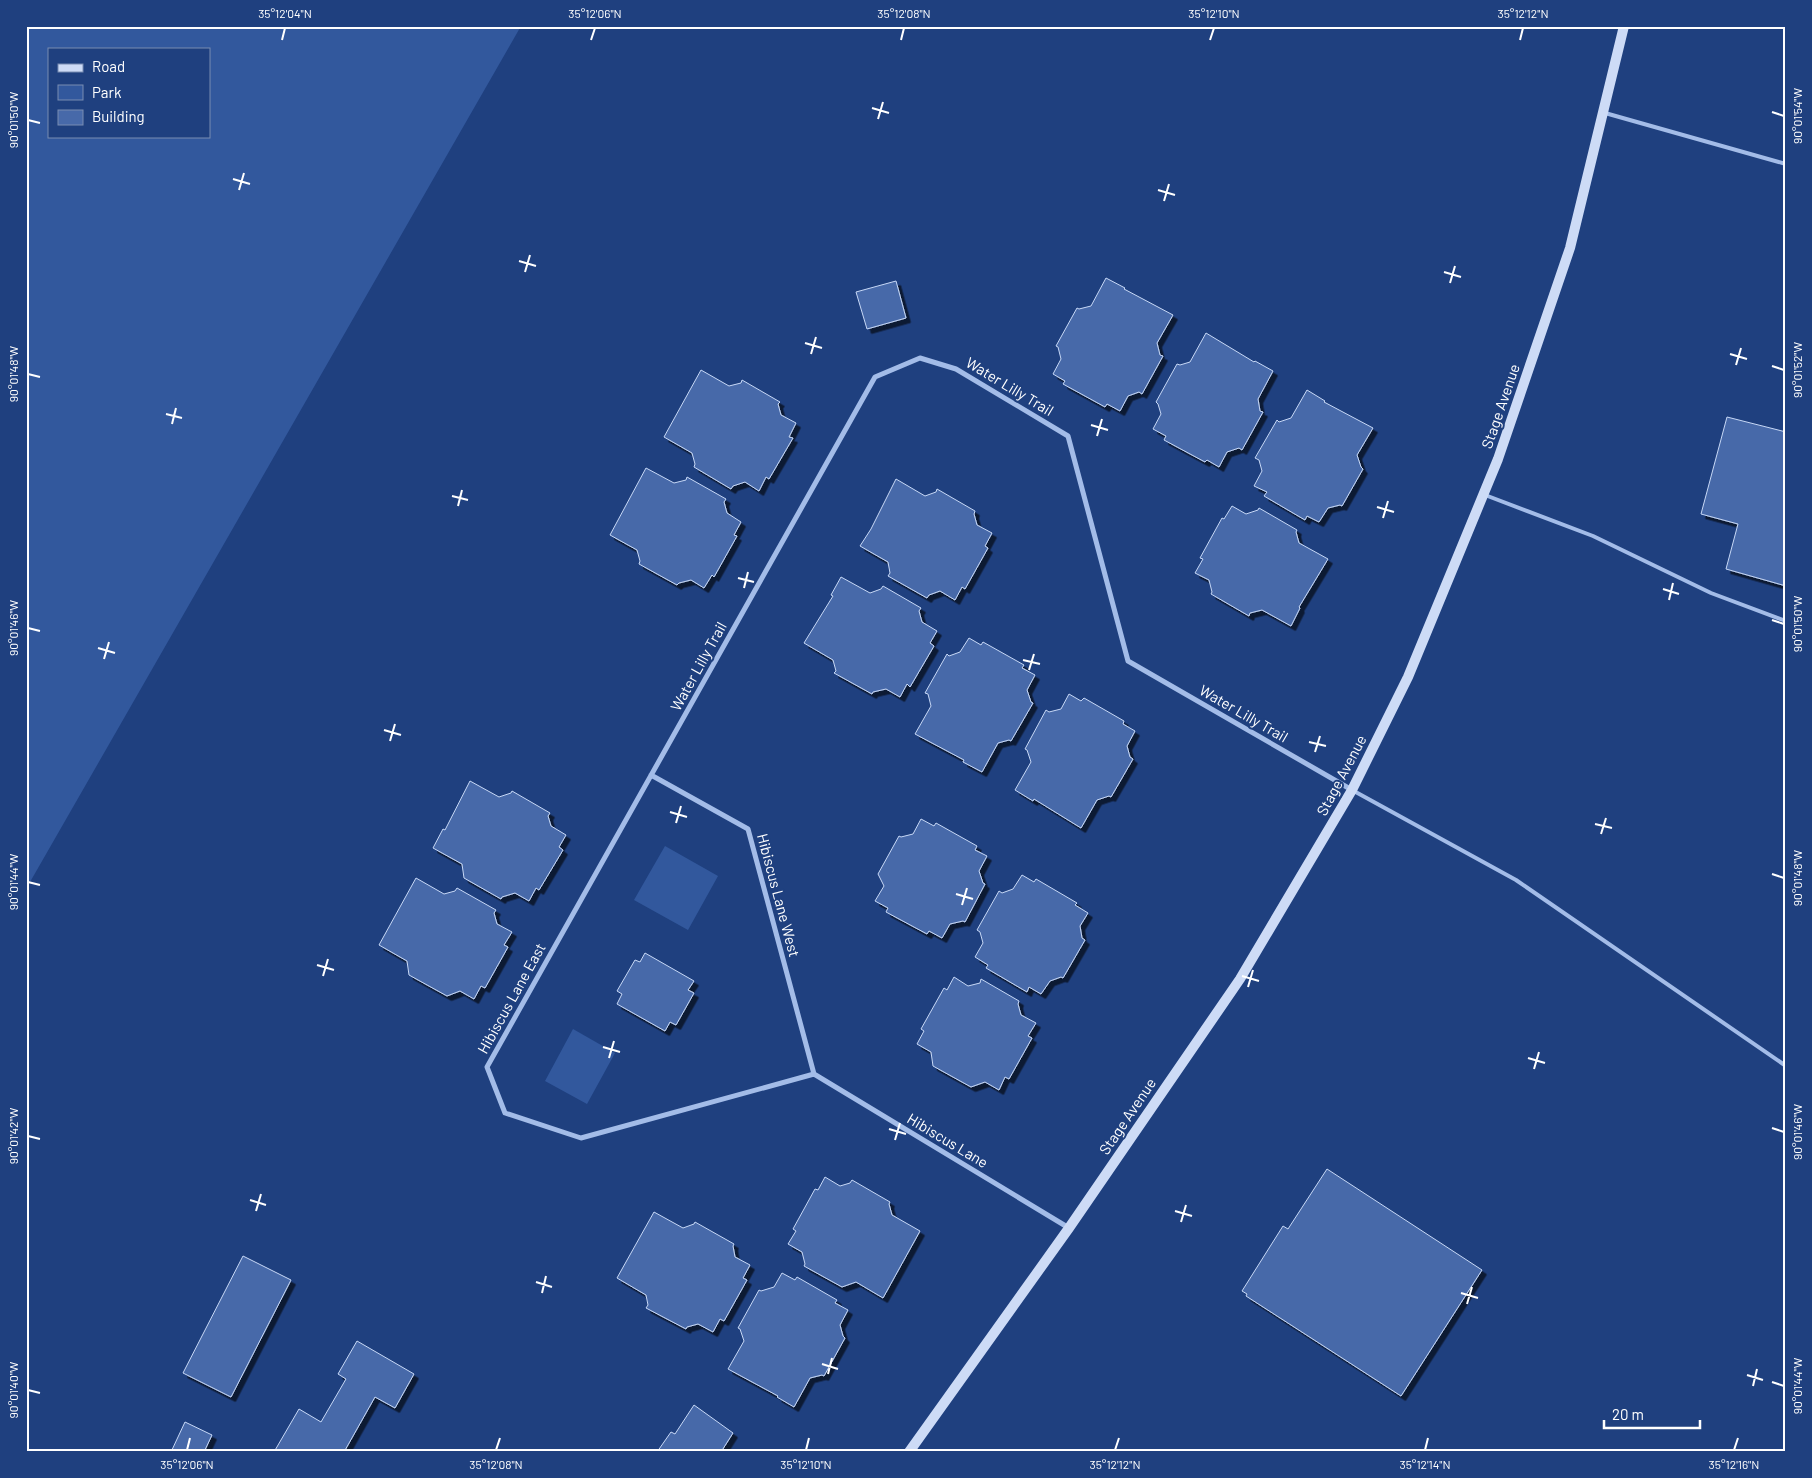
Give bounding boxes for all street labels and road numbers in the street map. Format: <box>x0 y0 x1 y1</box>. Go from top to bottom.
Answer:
street label: Water Lilly Trail <box>963 353 1057 419</box>
street label: Stage Avenue <box>1477 361 1523 451</box>
street label: Water Lilly Trail <box>666 618 730 714</box>
street label: Water Lilly Trail <box>1197 680 1291 746</box>
street label: Stage Avenue <box>1312 732 1370 818</box>
street label: Hibiscus Lane West <box>754 831 804 959</box>
street label: Hibiscus Lane East <box>473 940 549 1056</box>
street label: Stage Avenue <box>1095 1074 1159 1158</box>
street label: Hibiscus Lane <box>904 1109 992 1171</box>

